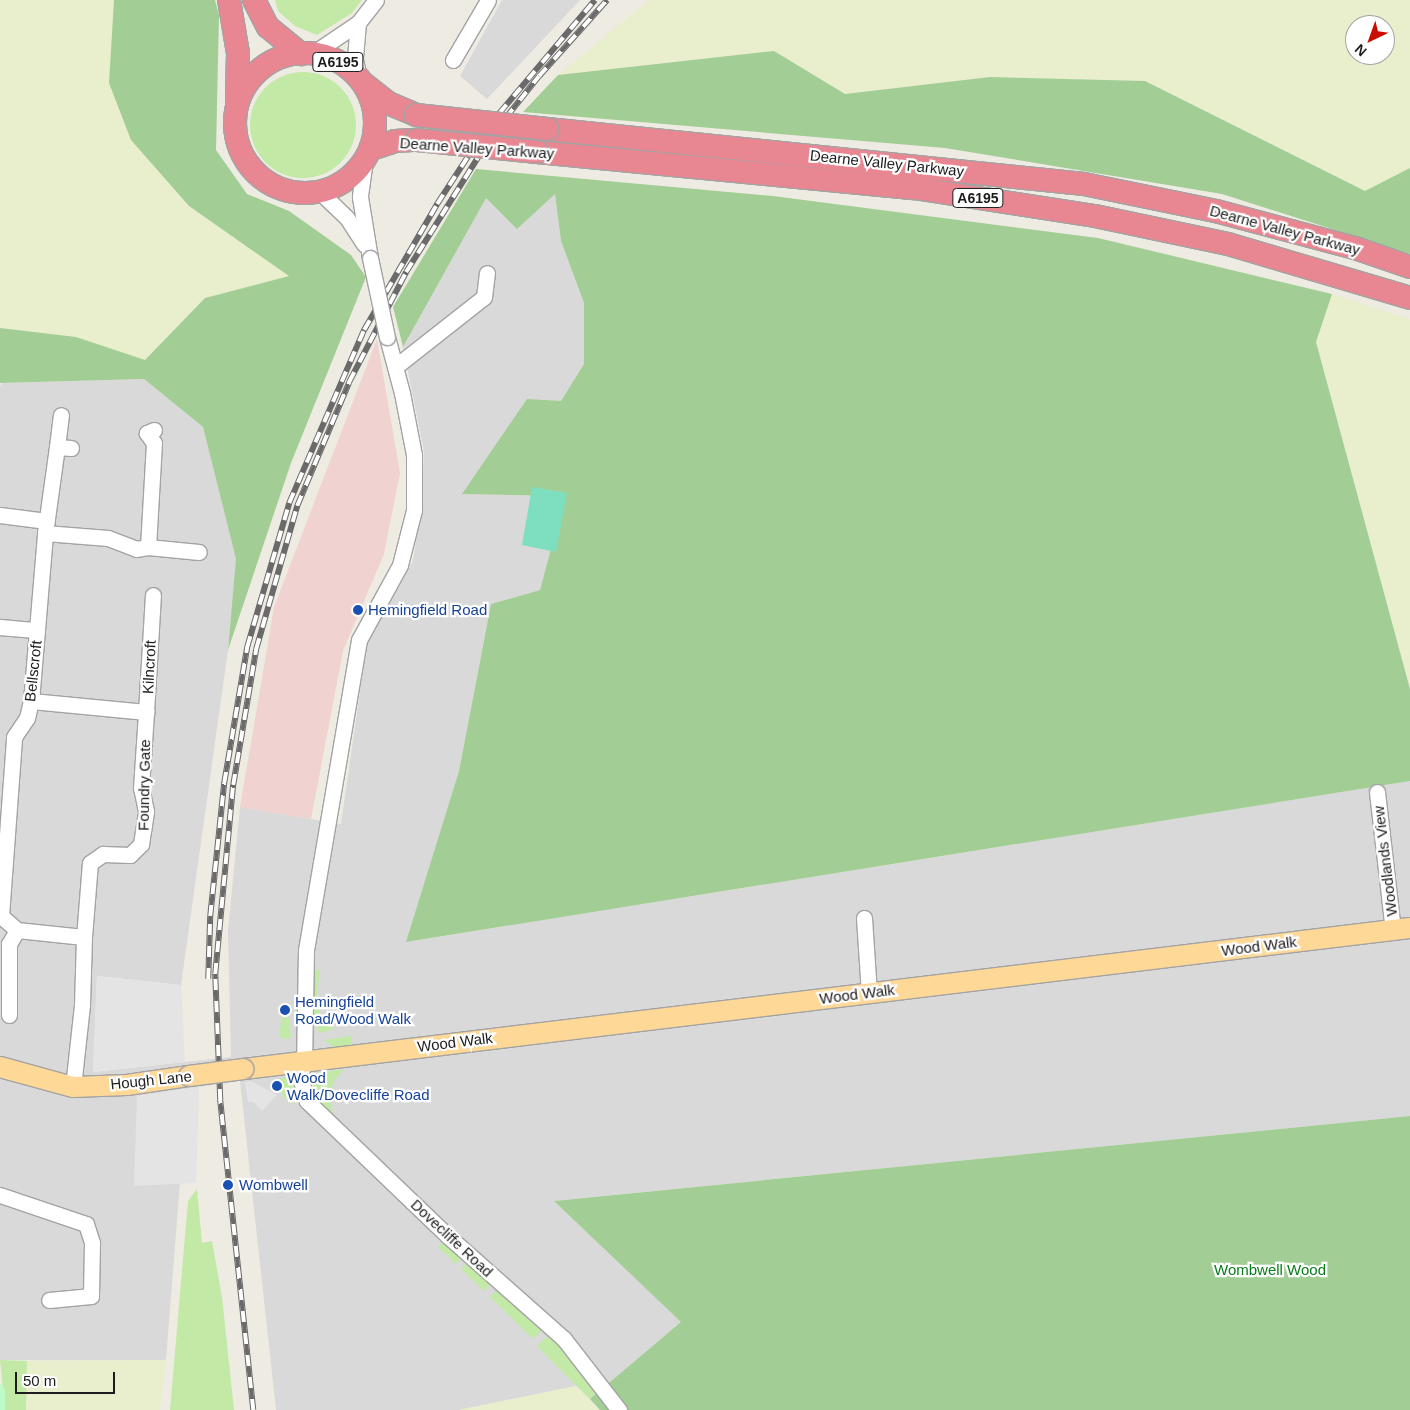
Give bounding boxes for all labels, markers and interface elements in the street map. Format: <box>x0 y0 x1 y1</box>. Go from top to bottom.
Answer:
north arrow <box>1345 15 1395 65</box>
text: N <box>1352 41 1370 60</box>
road number: A6195 <box>312 51 364 74</box>
street label: Dearne Valley Parkway <box>399 134 555 162</box>
street label: Dearne Valley Parkway <box>809 146 965 180</box>
road number: A6195 <box>952 187 1004 210</box>
street label: Dearne Valley Parkway <box>1208 201 1362 259</box>
place label: Hemingfield Road <box>368 601 487 619</box>
marker: Hemingfield Road <box>352 604 364 616</box>
street label: Bellscroft <box>21 639 45 703</box>
street label: Kilncroft <box>139 639 159 695</box>
street label: Foundry Gate <box>134 739 154 831</box>
street label: Woodlands View <box>1369 805 1401 917</box>
street label: Wood Walk <box>1220 932 1298 960</box>
street label: Wood Walk <box>818 980 896 1008</box>
place label: Hemingfield Road/Wood Walk <box>295 992 411 1027</box>
marker: Hemingfield Road/Wood Walk <box>279 1004 291 1016</box>
street label: Wood Walk <box>416 1028 494 1056</box>
street label: Hough Lane <box>109 1067 193 1093</box>
place label: Wood Walk/Dovecliffe Road <box>287 1068 430 1103</box>
marker: Wood Walk/Dovecliffe Road <box>271 1080 283 1092</box>
place label: Wombwell <box>239 1176 308 1194</box>
marker: Wombwell <box>221 1178 235 1192</box>
street label: Dovecliffe Road <box>407 1195 497 1281</box>
park label: Wombwell Wood <box>1214 1261 1326 1279</box>
scale bar <box>18 1362 118 1394</box>
text: 50 m <box>23 1372 56 1389</box>

